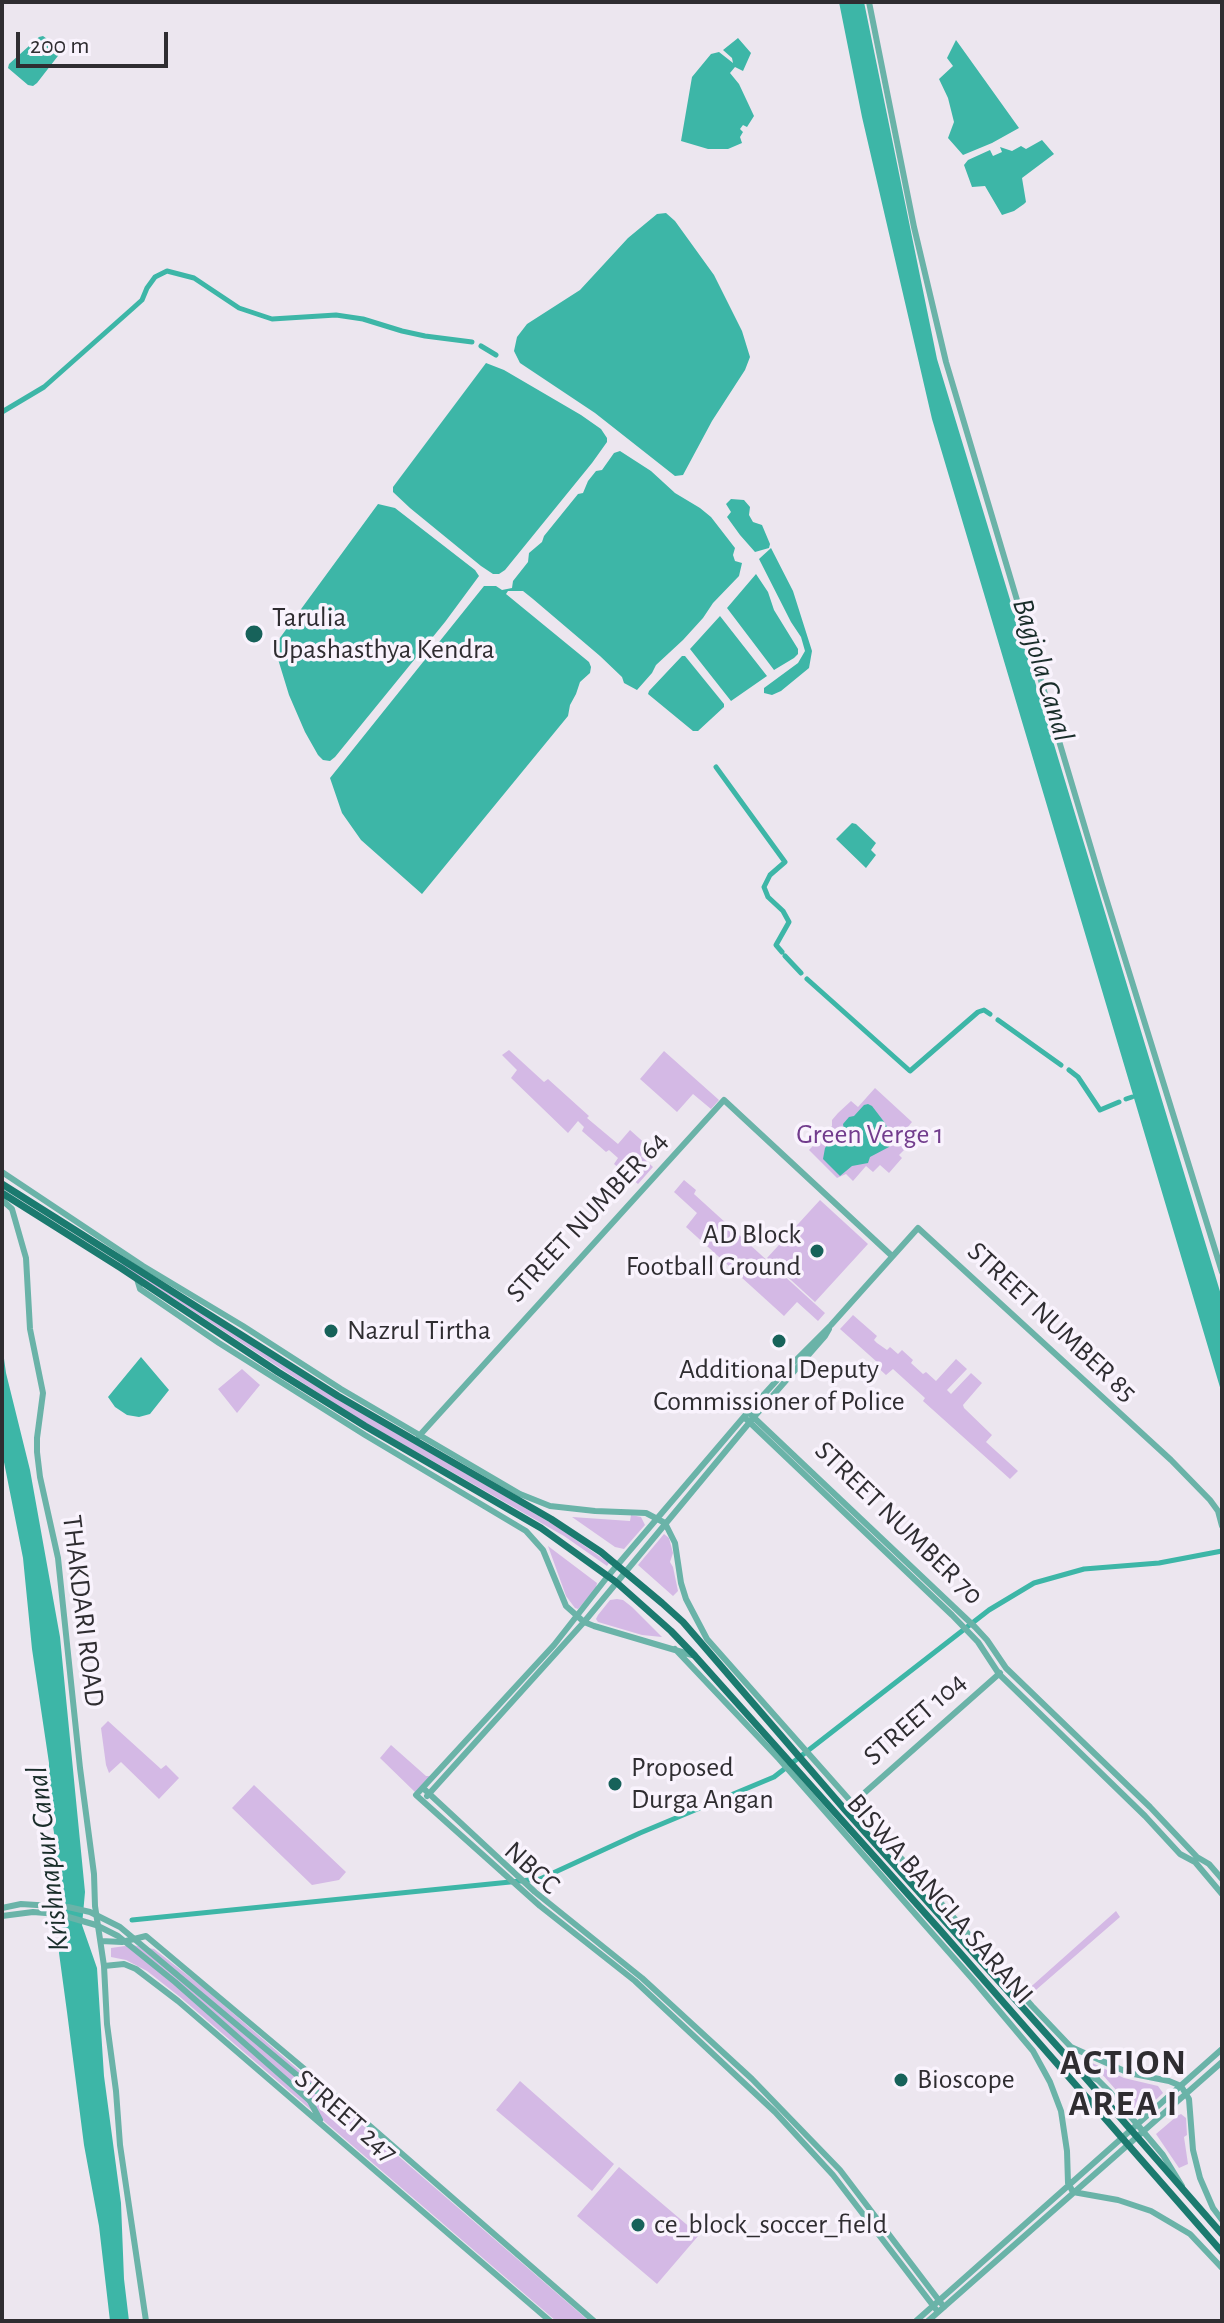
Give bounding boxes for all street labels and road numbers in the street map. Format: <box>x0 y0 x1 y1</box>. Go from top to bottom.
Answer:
street label: STREET NUMBER 64 <box>499 1125 675 1309</box>
street label: STREET NUMBER 85 <box>960 1235 1144 1409</box>
street label: STREET NUMBER 70 <box>808 1434 990 1612</box>
street label: THAKDARI ROAD <box>55 1513 111 1709</box>
street label: STREET 104 <box>857 1665 973 1773</box>
street label: BISWA BANGLA SARANI <box>839 1787 1041 2011</box>
street label: NBCC <box>497 1834 567 1902</box>
street label: STREET 247 <box>288 2062 404 2170</box>

